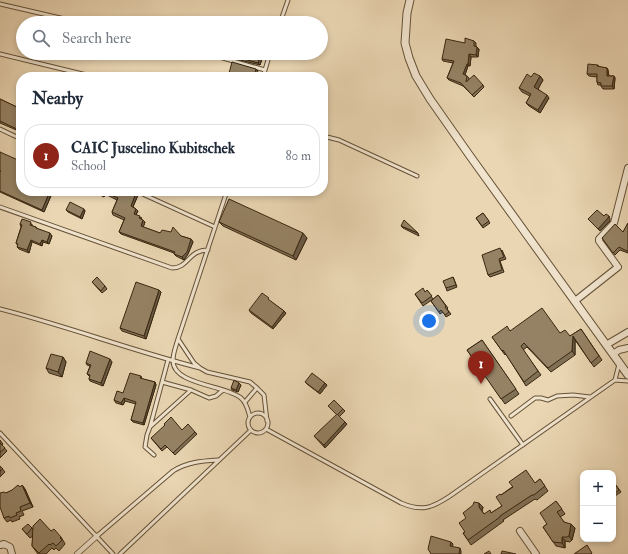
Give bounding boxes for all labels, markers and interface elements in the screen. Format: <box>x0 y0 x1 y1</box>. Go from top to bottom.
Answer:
search box <box>16 16 328 60</box>
icon: search <box>30 27 52 49</box>
text: Search here <box>62 29 131 48</box>
text: Nearby <box>32 88 83 109</box>
text: CAIC Juscelino Kubitschek <box>71 139 235 158</box>
text: 1 <box>44 148 48 164</box>
text: 80 m <box>285 148 311 164</box>
text: School <box>71 158 106 174</box>
your location <box>419 311 439 331</box>
pin: 1 <box>468 351 494 384</box>
map controls <box>580 470 616 542</box>
button: + <box>580 470 616 506</box>
button: − <box>580 506 616 542</box>

